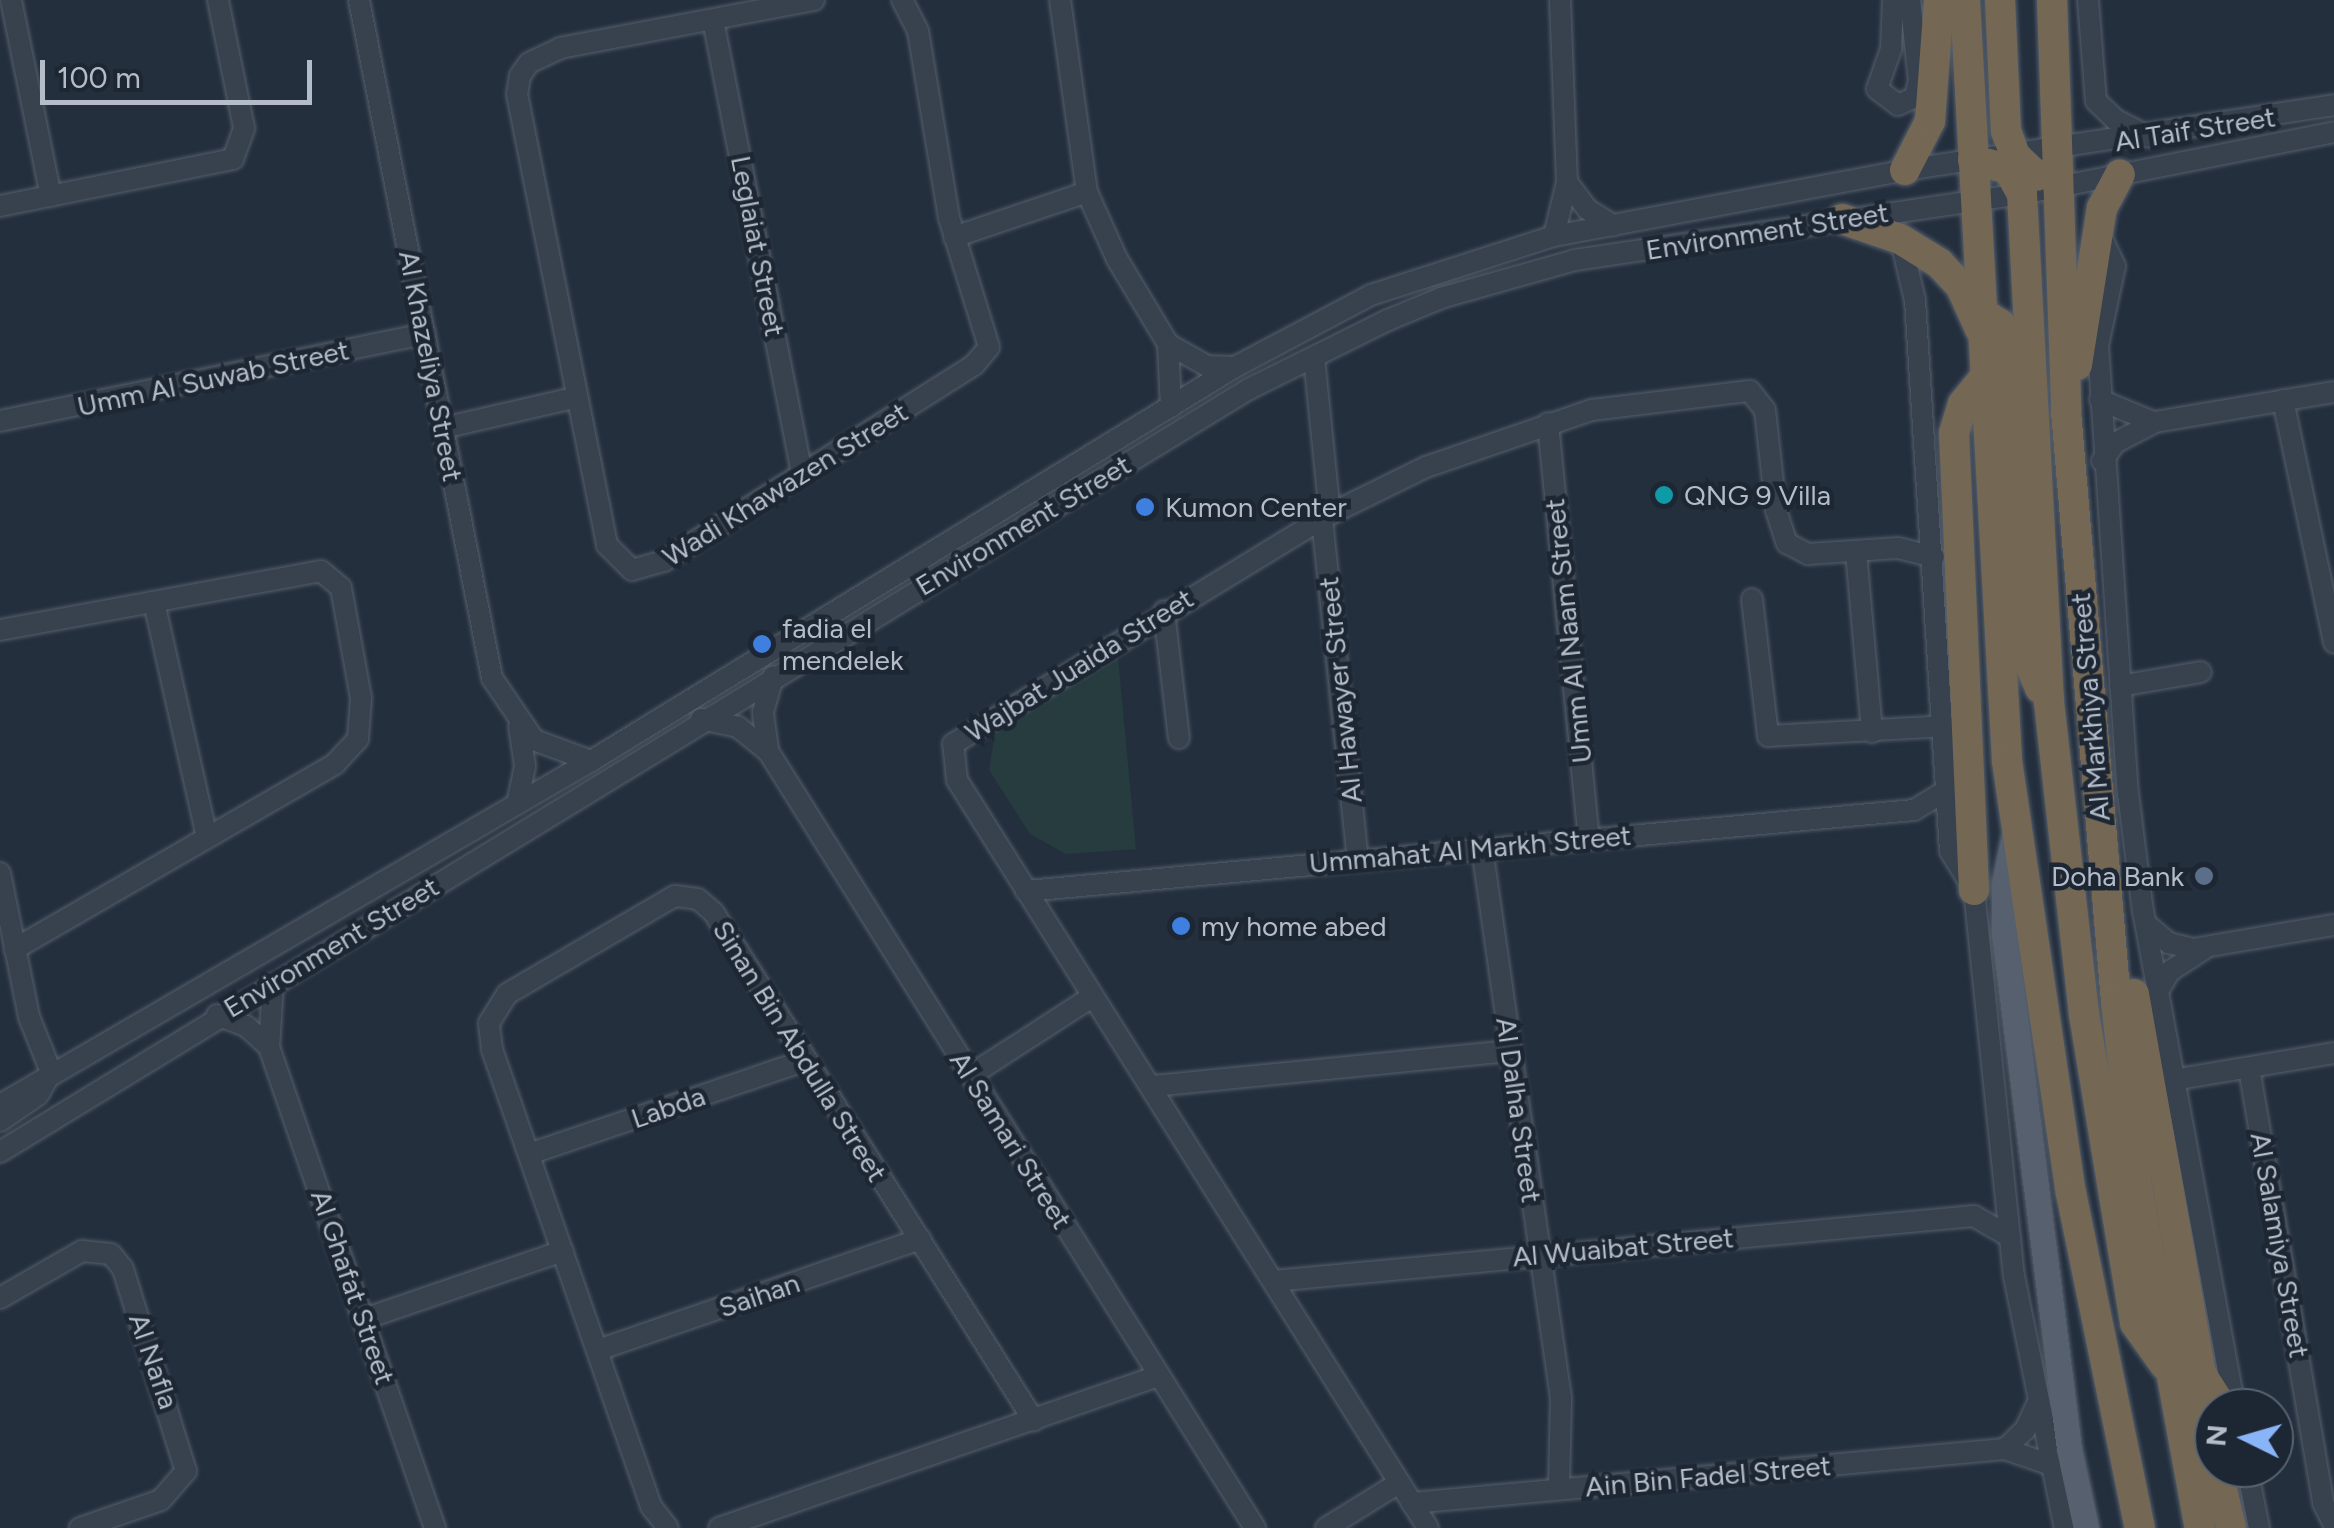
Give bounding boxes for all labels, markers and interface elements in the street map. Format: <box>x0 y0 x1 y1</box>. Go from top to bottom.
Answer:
scale bar <box>45 40 318 102</box>
text: 100 m <box>57 59 141 96</box>
street label: Al Taif Street <box>2112 100 2278 158</box>
street label: Leglaiat Street <box>724 153 792 339</box>
street label: Environment Street <box>1643 195 1891 267</box>
street label: Al Khazeliya Street <box>392 248 470 484</box>
street label: Umm Al Suwab Street <box>74 333 352 423</box>
street label: Wadi Khawazen Street <box>656 395 914 573</box>
street label: Environment Street <box>909 448 1137 602</box>
place label: QNG 9 Villa <box>1684 478 1831 512</box>
marker: QNG 9 Villa <box>1653 484 1675 506</box>
place label: Kumon Center <box>1165 490 1347 524</box>
marker: Kumon Center <box>1134 496 1156 518</box>
street label: Umm Al Naam Street <box>1537 497 1599 765</box>
street label: Al Hawayer Street <box>1311 575 1369 805</box>
street label: Wajbat Juaida Street <box>959 581 1199 749</box>
street label: Al Markhiya Street <box>2063 591 2117 823</box>
place label: fadia el mendelek <box>782 611 903 677</box>
marker: fadia el mendelek <box>751 633 773 655</box>
street label: Ummahat Al Markh Street <box>1308 818 1632 880</box>
place label: Doha Bank <box>2051 859 2184 893</box>
marker: Doha Bank <box>2193 865 2215 887</box>
street label: Environment Street <box>217 870 445 1024</box>
place label: my home abed <box>1201 909 1387 943</box>
street label: Sinan Bin Abdulla Street <box>706 914 894 1188</box>
marker: my home abed <box>1170 915 1192 937</box>
street label: Al Dalha Street <box>1489 1015 1549 1205</box>
street label: Al Samari Street <box>943 1045 1079 1235</box>
street label: Labda <box>627 1079 709 1135</box>
street label: Al Salamiya Street <box>2244 1130 2316 1360</box>
street label: Al Ghafat Street <box>304 1185 402 1389</box>
street label: Al Wuaibat Street <box>1511 1221 1735 1273</box>
street label: Saihan <box>714 1266 804 1324</box>
street label: Al Nafla <box>122 1309 186 1413</box>
north arrow <box>2194 1388 2294 1488</box>
text: N <box>2198 1423 2234 1448</box>
street label: Ain Bin Fadel Street <box>1584 1449 1832 1503</box>

